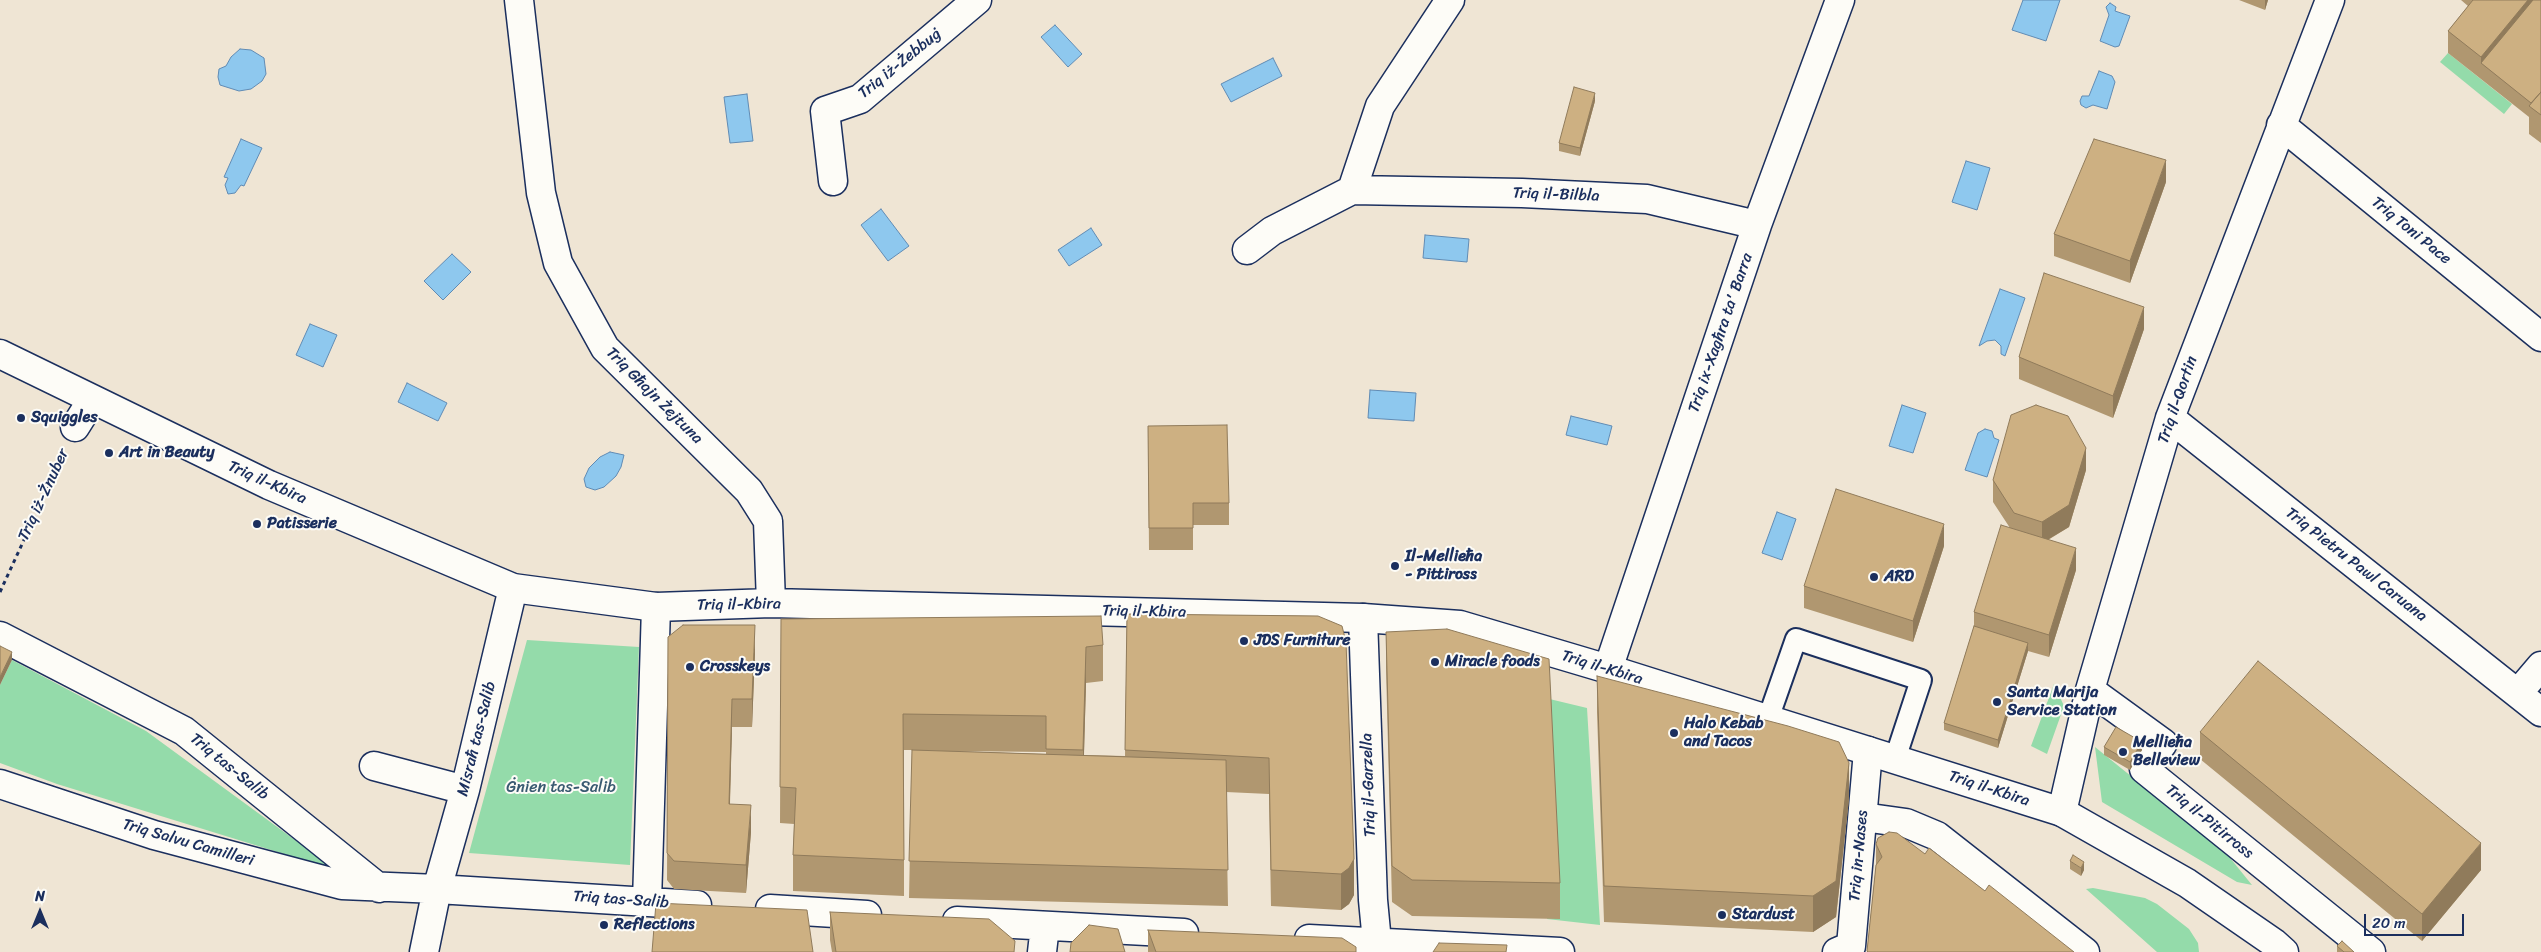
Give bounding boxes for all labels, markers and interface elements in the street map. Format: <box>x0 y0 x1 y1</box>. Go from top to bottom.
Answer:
street label: Triq iż-Żebbuġ <box>855 25 945 103</box>
street label: Triq il-Bilbla <box>1512 184 1600 206</box>
street label: Triq Toni Pace <box>2367 193 2455 269</box>
street label: Triq ix-Xagħra ta' Barra <box>1685 251 1757 415</box>
street label: Triq Għajn Żejtuna <box>602 344 706 448</box>
street label: Triq il-Qortin <box>2154 354 2202 446</box>
place label: Squiggles <box>31 408 98 428</box>
marker: Squiggles <box>15 412 27 424</box>
place label: Art in Beauty <box>119 443 215 463</box>
street label: Triq iż-Żnuber <box>14 446 74 544</box>
marker: Art in Beauty <box>103 447 115 459</box>
street label: Triq il-Kbira <box>225 457 309 509</box>
street label: Triq Pietru Pawl Caruana <box>2281 504 2431 626</box>
place label: Patisserie <box>267 514 337 534</box>
marker: Patisserie <box>251 518 263 530</box>
place label: Il-Mellieħa - Pittiross <box>1405 547 1482 585</box>
marker: Il-Mellieħa - Pittiross <box>1389 560 1401 572</box>
place label: ARD <box>1884 567 1914 587</box>
marker: ARD <box>1868 571 1880 583</box>
street label: Triq il-Kbira <box>697 595 781 615</box>
street label: Triq il-Kbira <box>1102 602 1186 622</box>
place label: JDS Furniture <box>1254 631 1350 651</box>
marker: JDS Furniture <box>1238 635 1250 647</box>
street label: Triq il-Kbira <box>1559 647 1645 689</box>
place label: Miracle foods <box>1445 652 1540 672</box>
marker: Miracle foods <box>1429 656 1441 668</box>
place label: Crosskeys <box>700 657 770 677</box>
marker: Crosskeys <box>684 661 696 673</box>
street label: Misraħ tas-Salib <box>453 680 501 798</box>
place label: Santa Marija Service Station <box>2007 683 2117 721</box>
marker: Santa Marija Service Station <box>1991 696 2003 708</box>
place label: Halo Kebab and Tacos <box>1684 714 1764 752</box>
marker: Halo Kebab and Tacos <box>1668 727 1680 739</box>
street label: Triq tas-Salib <box>186 729 272 805</box>
street label: Triq il-Garzella <box>1358 733 1380 837</box>
place label: Mellieħa Belleview <box>2133 733 2200 771</box>
marker: Mellieħa Belleview <box>2117 746 2129 758</box>
street label: Triq il-Kbira <box>1946 767 2032 811</box>
park label: Ġnien tas-Salib <box>506 778 616 798</box>
street label: Triq il-Pitirross <box>2161 781 2257 863</box>
street label: Triq in-Nases <box>1845 810 1873 902</box>
street label: Triq Salvu Camilleri <box>120 815 256 871</box>
text: N <box>35 884 45 909</box>
north arrow <box>15 887 65 937</box>
street label: Triq tas-Salib <box>572 887 670 913</box>
scale bar <box>2366 904 2466 936</box>
place label: Stardust <box>1732 905 1795 925</box>
marker: Stardust <box>1716 909 1728 921</box>
text: 20 m <box>2372 910 2406 936</box>
place label: Reflections <box>614 915 695 935</box>
marker: Reflections <box>598 919 610 931</box>

